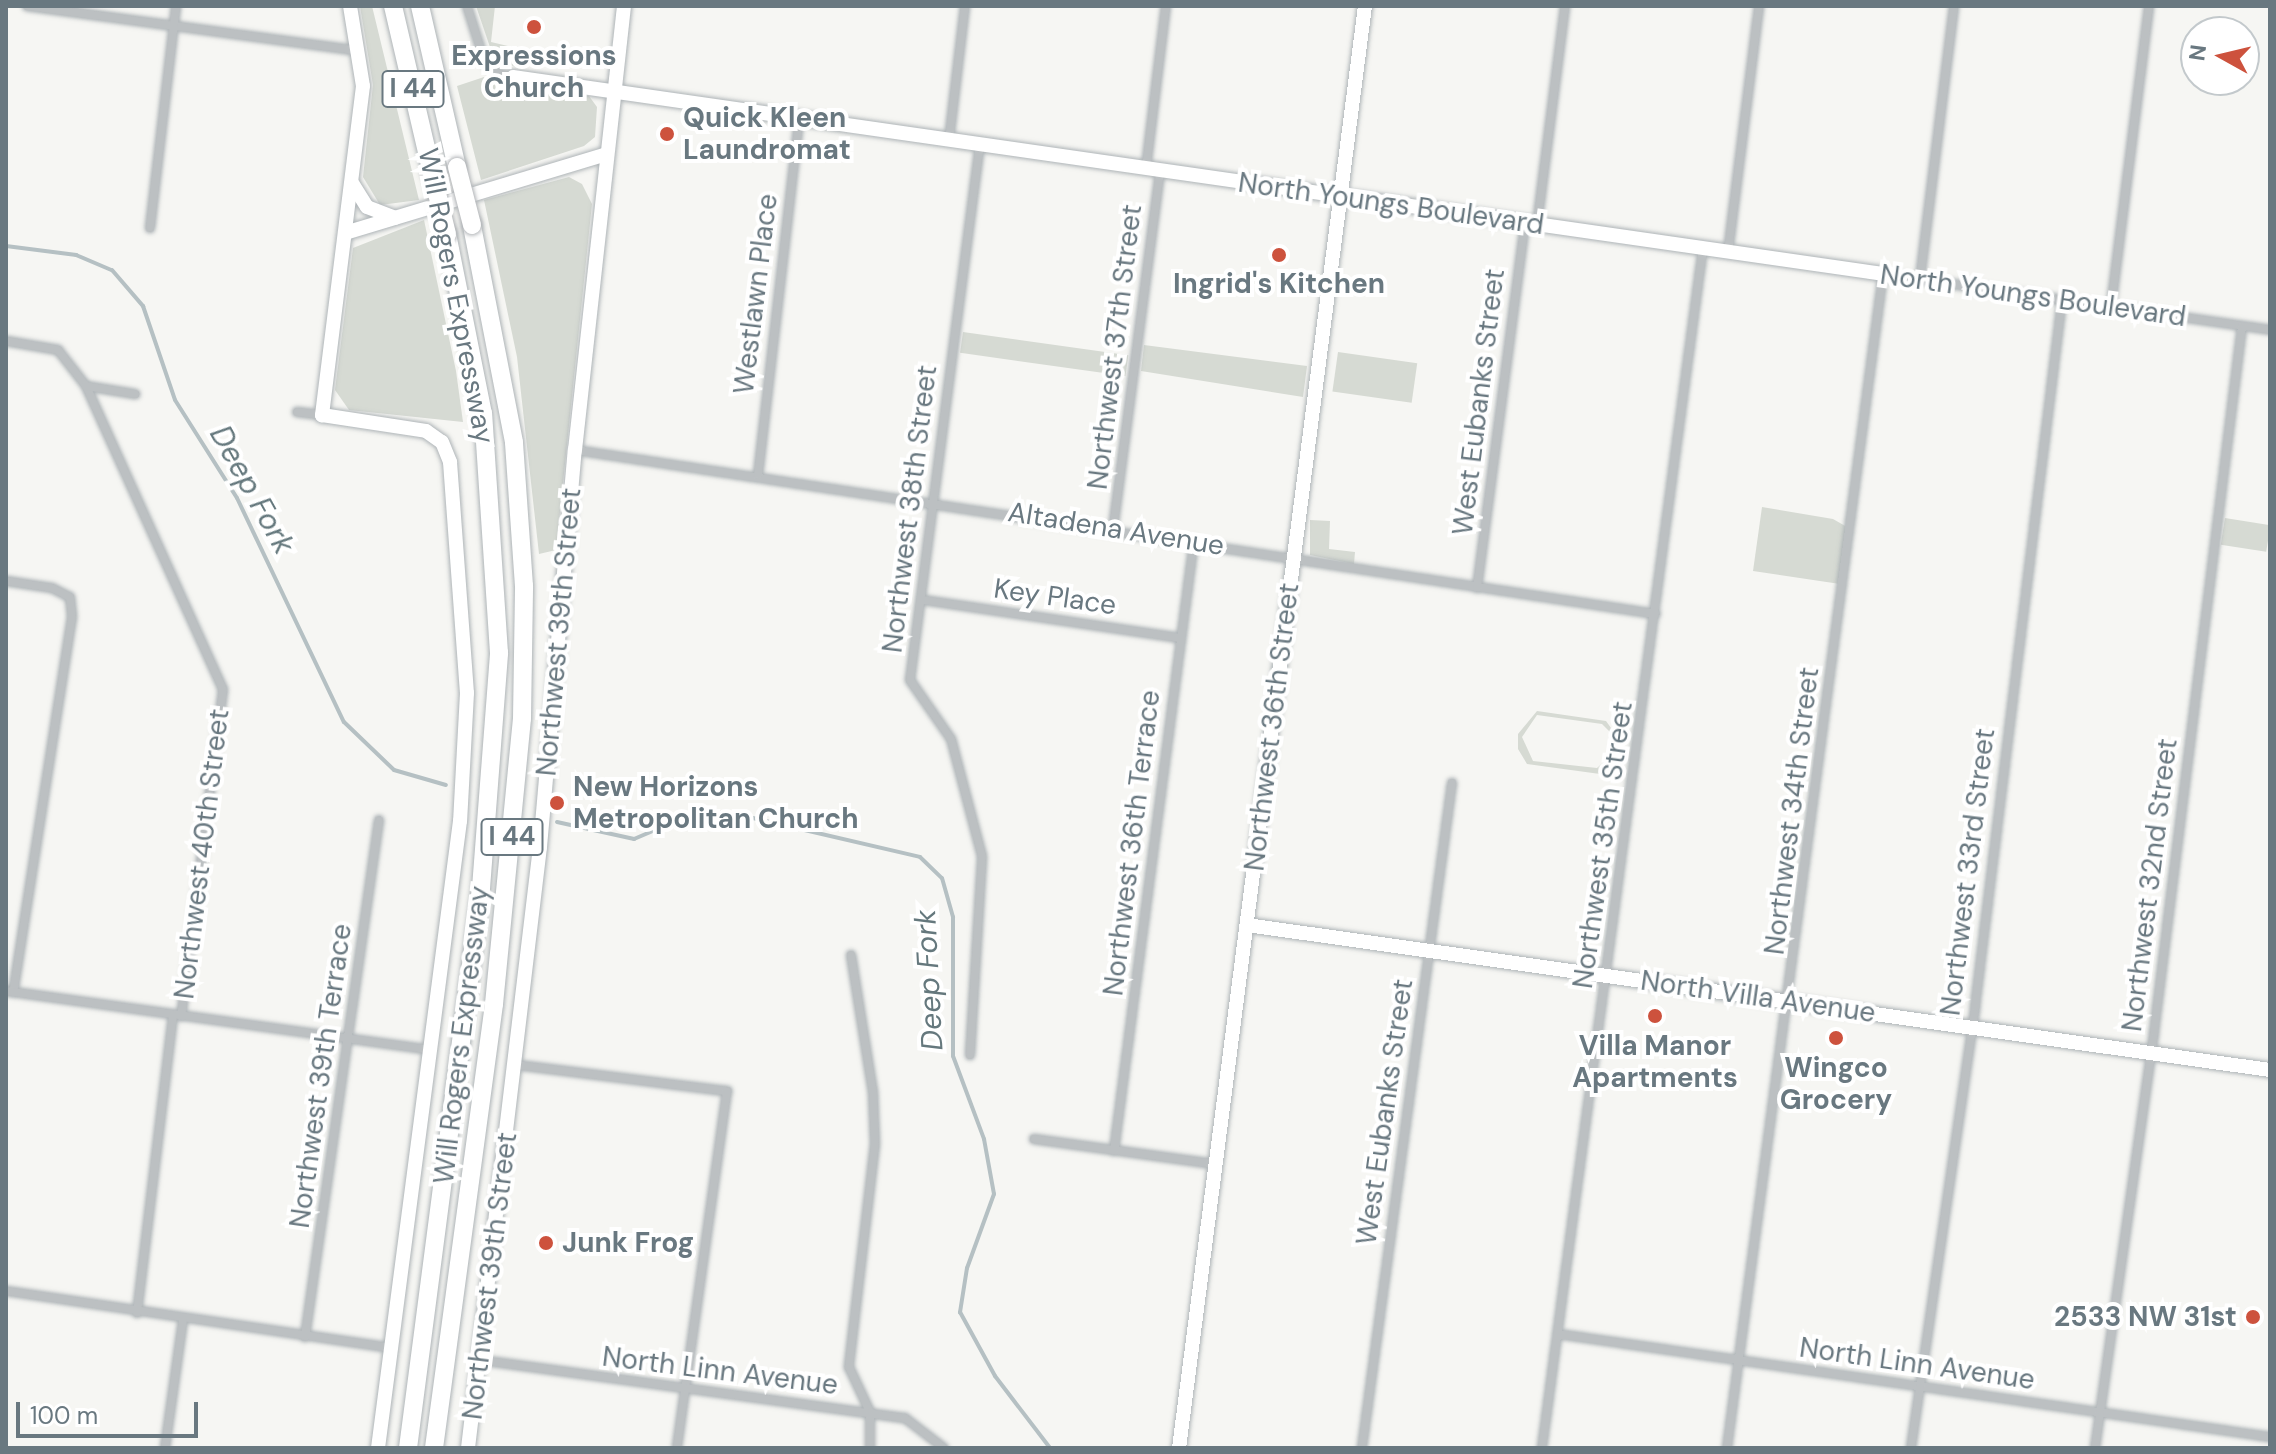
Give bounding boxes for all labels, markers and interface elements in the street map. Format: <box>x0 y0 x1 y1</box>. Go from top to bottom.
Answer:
north arrow <box>2180 16 2260 96</box>
marker: Expressions Church <box>525 18 543 36</box>
place label: Expressions Church <box>451 39 617 105</box>
text: N <box>2182 43 2213 63</box>
road number: I 44 <box>381 67 445 111</box>
place label: Quick Kleen Laundromat <box>683 101 851 167</box>
marker: Quick Kleen Laundromat <box>658 125 676 143</box>
street label: Will Rogers Expressway <box>411 145 501 447</box>
street label: North Youngs Boulevard <box>1236 166 1546 242</box>
street label: Westlawn Place <box>727 192 785 396</box>
street label: Northwest 37th Street <box>1081 203 1149 491</box>
marker: Ingrid's Kitchen <box>1270 246 1288 264</box>
street label: North Youngs Boulevard <box>1878 258 2188 334</box>
place label: Ingrid's Kitchen <box>1173 267 1385 301</box>
street label: West Eubanks Street <box>1446 267 1512 537</box>
street label: Northwest 38th Street <box>876 363 944 655</box>
water label: Deep Fork <box>202 419 302 561</box>
street label: Northwest 39th Street <box>530 486 588 778</box>
street label: Altadena Avenue <box>1006 495 1226 563</box>
street label: Key Place <box>992 572 1118 622</box>
street label: Northwest 36th Street <box>1238 581 1306 873</box>
street label: Northwest 34th Street <box>1758 665 1826 957</box>
street label: Northwest 36th Terrace <box>1097 688 1167 998</box>
street label: Northwest 35th Street <box>1566 699 1640 991</box>
street label: Northwest 40th Street <box>168 707 236 1001</box>
street label: Northwest 33rd Street <box>1934 726 2002 1018</box>
street label: Northwest 32nd Street <box>2115 737 2185 1033</box>
place label: New Horizons Metropolitan Church <box>573 770 859 836</box>
marker: New Horizons Metropolitan Church <box>548 794 566 812</box>
road number: I 44 <box>480 815 544 859</box>
street label: Will Rogers Expressway <box>427 884 497 1186</box>
water label: Deep Fork <box>907 908 951 1052</box>
street label: Northwest 39th Terrace <box>283 922 359 1230</box>
street label: North Villa Avenue <box>1639 964 1877 1030</box>
street label: West Eubanks Street <box>1350 977 1420 1247</box>
marker: Villa Manor Apartments <box>1646 1007 1664 1025</box>
place label: Villa Manor Apartments <box>1572 1029 1738 1095</box>
marker: Wingco Grocery <box>1827 1029 1845 1047</box>
place label: Wingco Grocery <box>1780 1051 1892 1117</box>
street label: Northwest 39th Street <box>456 1130 524 1422</box>
place label: Junk Frog <box>562 1226 694 1260</box>
marker: Junk Frog <box>537 1234 555 1252</box>
place label: 2533 NW 31st <box>2054 1300 2237 1334</box>
marker: 2533 NW 31st <box>2244 1308 2262 1326</box>
street label: North Linn Avenue <box>1797 1331 2037 1397</box>
street label: North Linn Avenue <box>600 1340 840 1402</box>
scale bar <box>20 1386 202 1436</box>
text: 100 m <box>30 1400 98 1431</box>

